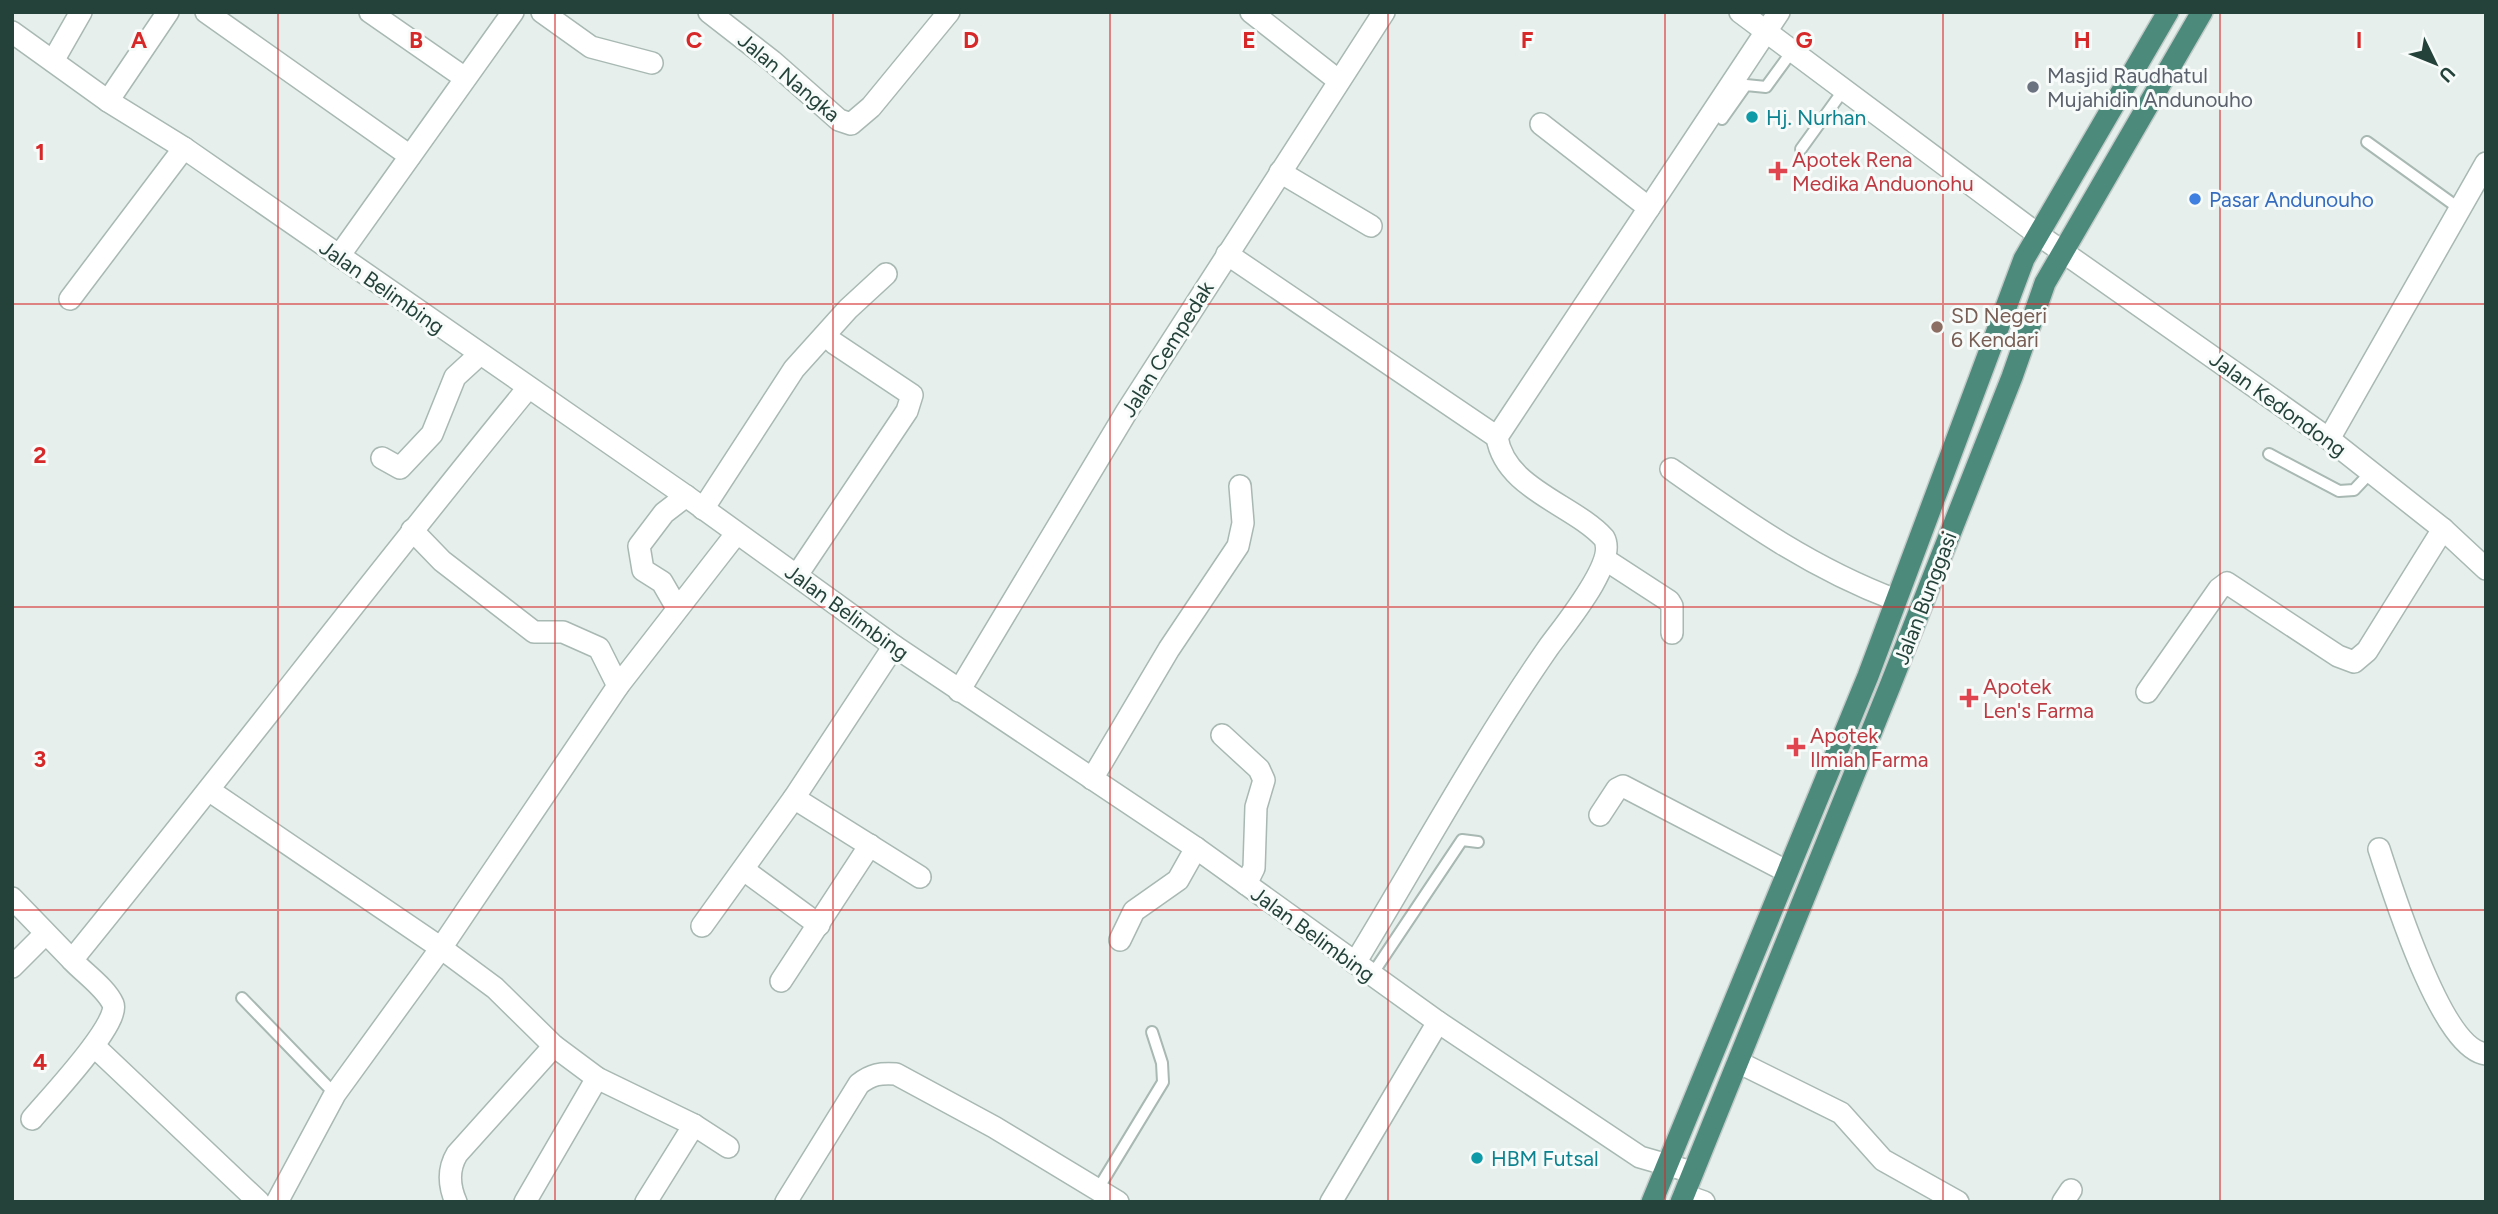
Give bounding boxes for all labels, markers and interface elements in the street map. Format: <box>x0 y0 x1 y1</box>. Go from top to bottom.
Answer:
text: A <box>131 26 148 54</box>
text: B <box>409 26 423 54</box>
text: C <box>686 26 703 54</box>
text: D <box>963 26 979 54</box>
text: E <box>1242 26 1256 54</box>
text: F <box>1521 26 1534 54</box>
text: G <box>1795 26 1813 54</box>
text: H <box>2073 26 2091 54</box>
text: I <box>2356 26 2362 54</box>
street label: Jalan Nangka <box>733 27 845 127</box>
north arrow <box>2400 28 2470 98</box>
text: U <box>2434 62 2460 87</box>
place label: Masjid Raudhatul Mujahidin Andunouho <box>2047 63 2253 112</box>
marker: Masjid Raudhatul Mujahidin Andunouho <box>2025 79 2041 95</box>
place label: Hj. Nurhan <box>1766 105 1866 130</box>
marker: Hj. Nurhan <box>1744 109 1760 125</box>
text: 1 <box>35 138 45 166</box>
place label: Apotek Rena Medika Anduonohu <box>1792 147 1974 196</box>
marker: Apotek Rena Medika Anduonohu <box>1770 163 1786 179</box>
place label: Pasar Andunouho <box>2209 187 2374 212</box>
marker: Pasar Andunouho <box>2187 191 2203 207</box>
street label: Jalan Belimbing <box>315 235 449 339</box>
street label: Jalan Cempedak <box>1115 276 1219 421</box>
place label: SD Negeri 6 Kendari <box>1951 303 2047 352</box>
marker: SD Negeri 6 Kendari <box>1929 319 1945 335</box>
street label: Jalan Kedondong <box>2205 346 2351 462</box>
text: 2 <box>33 441 47 469</box>
street label: Jalan Bunggasi <box>1888 528 1962 668</box>
street label: Jalan Belimbing <box>780 559 914 665</box>
place label: Apotek Len's Farma <box>1983 674 2094 723</box>
marker: Apotek Len's Farma <box>1961 690 1977 706</box>
place label: Apotek Ilmiah Farma <box>1810 723 1928 772</box>
marker: Apotek Ilmiah Farma <box>1788 739 1804 755</box>
text: 3 <box>34 745 46 773</box>
street label: Jalan Belimbing <box>1246 881 1380 987</box>
text: 4 <box>33 1048 47 1076</box>
place label: HBM Futsal <box>1491 1146 1599 1171</box>
marker: HBM Futsal <box>1469 1150 1485 1166</box>

